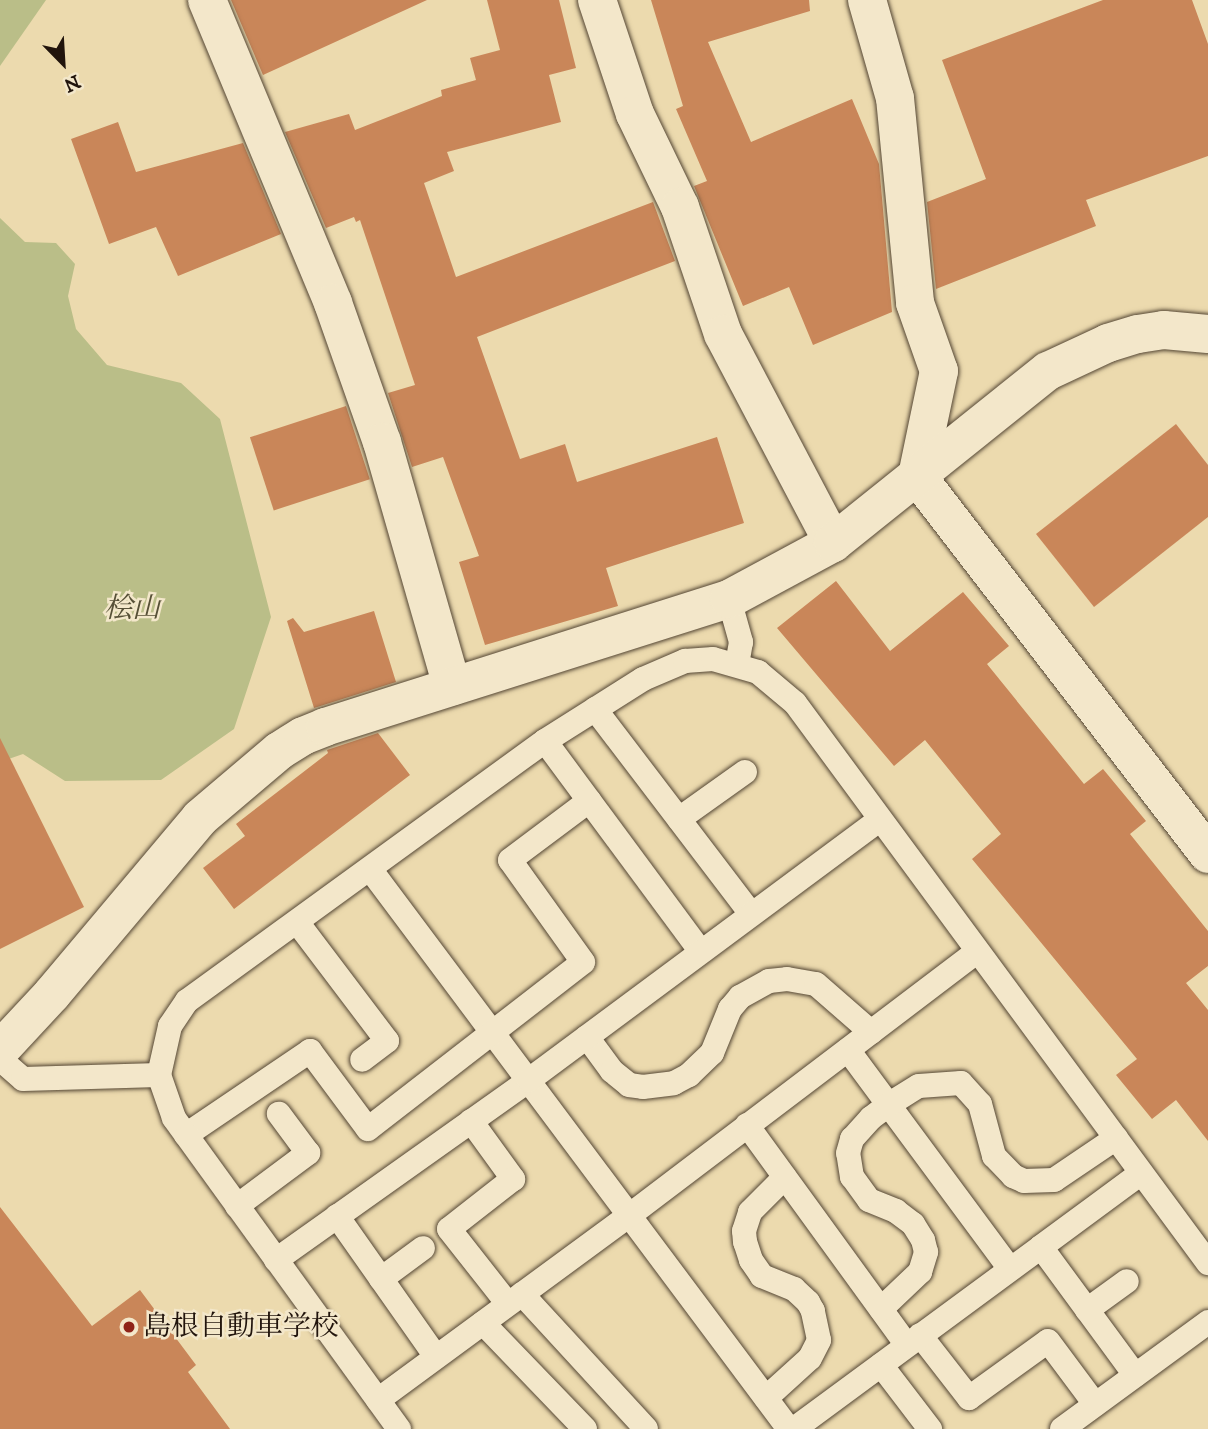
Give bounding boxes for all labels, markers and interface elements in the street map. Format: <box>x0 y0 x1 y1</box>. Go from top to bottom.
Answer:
north arrow <box>28 28 98 98</box>
text: N <box>60 69 84 96</box>
park label: 桧山 <box>104 592 160 626</box>
place label: 島根自動車学校 <box>143 1310 339 1344</box>
marker: 島根自動車学校 <box>121 1319 137 1335</box>

